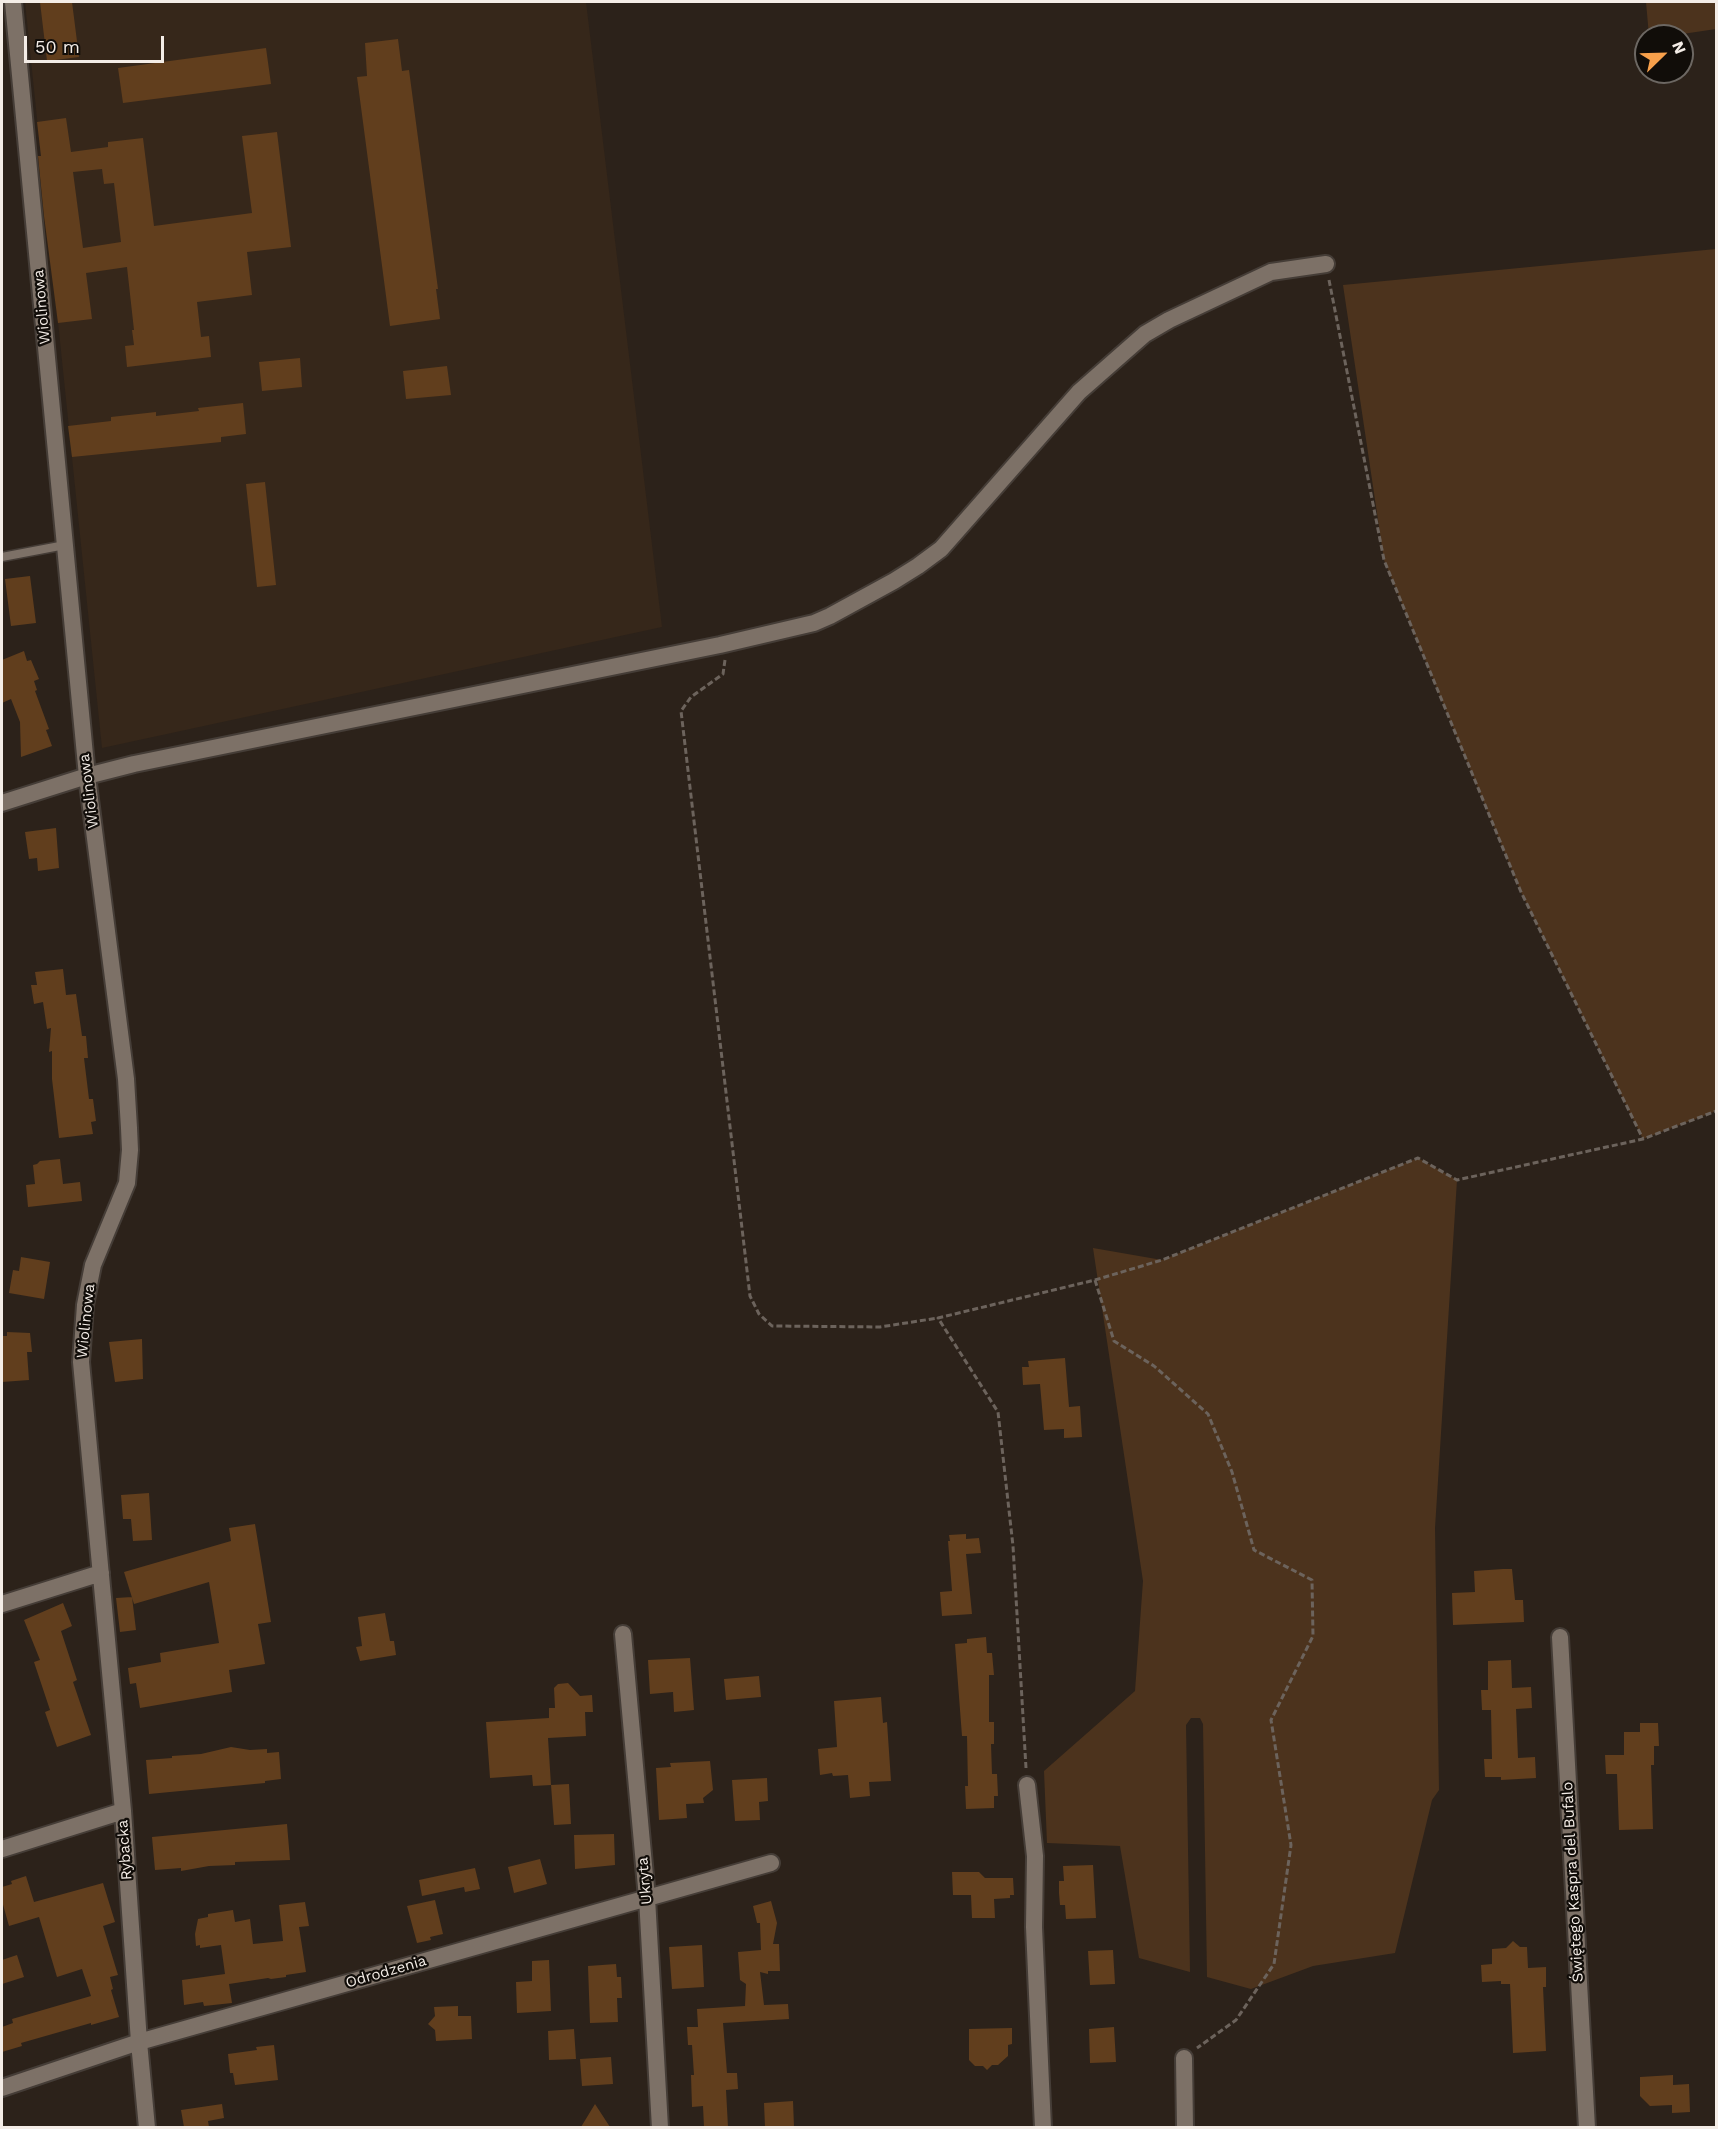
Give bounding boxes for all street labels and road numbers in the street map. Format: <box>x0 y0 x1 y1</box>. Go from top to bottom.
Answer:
street label: Wiolinowa <box>30 269 54 345</box>
street label: Wiolinowa <box>76 753 102 829</box>
street label: Wiolinowa <box>73 1283 99 1359</box>
street label: Świętego Kaspra del Bufalo <box>1559 1781 1587 1983</box>
street label: Rybacka <box>114 1819 136 1881</box>
street label: Ukryta <box>634 1856 656 1906</box>
street label: Odrodzenia <box>344 1952 428 1992</box>

